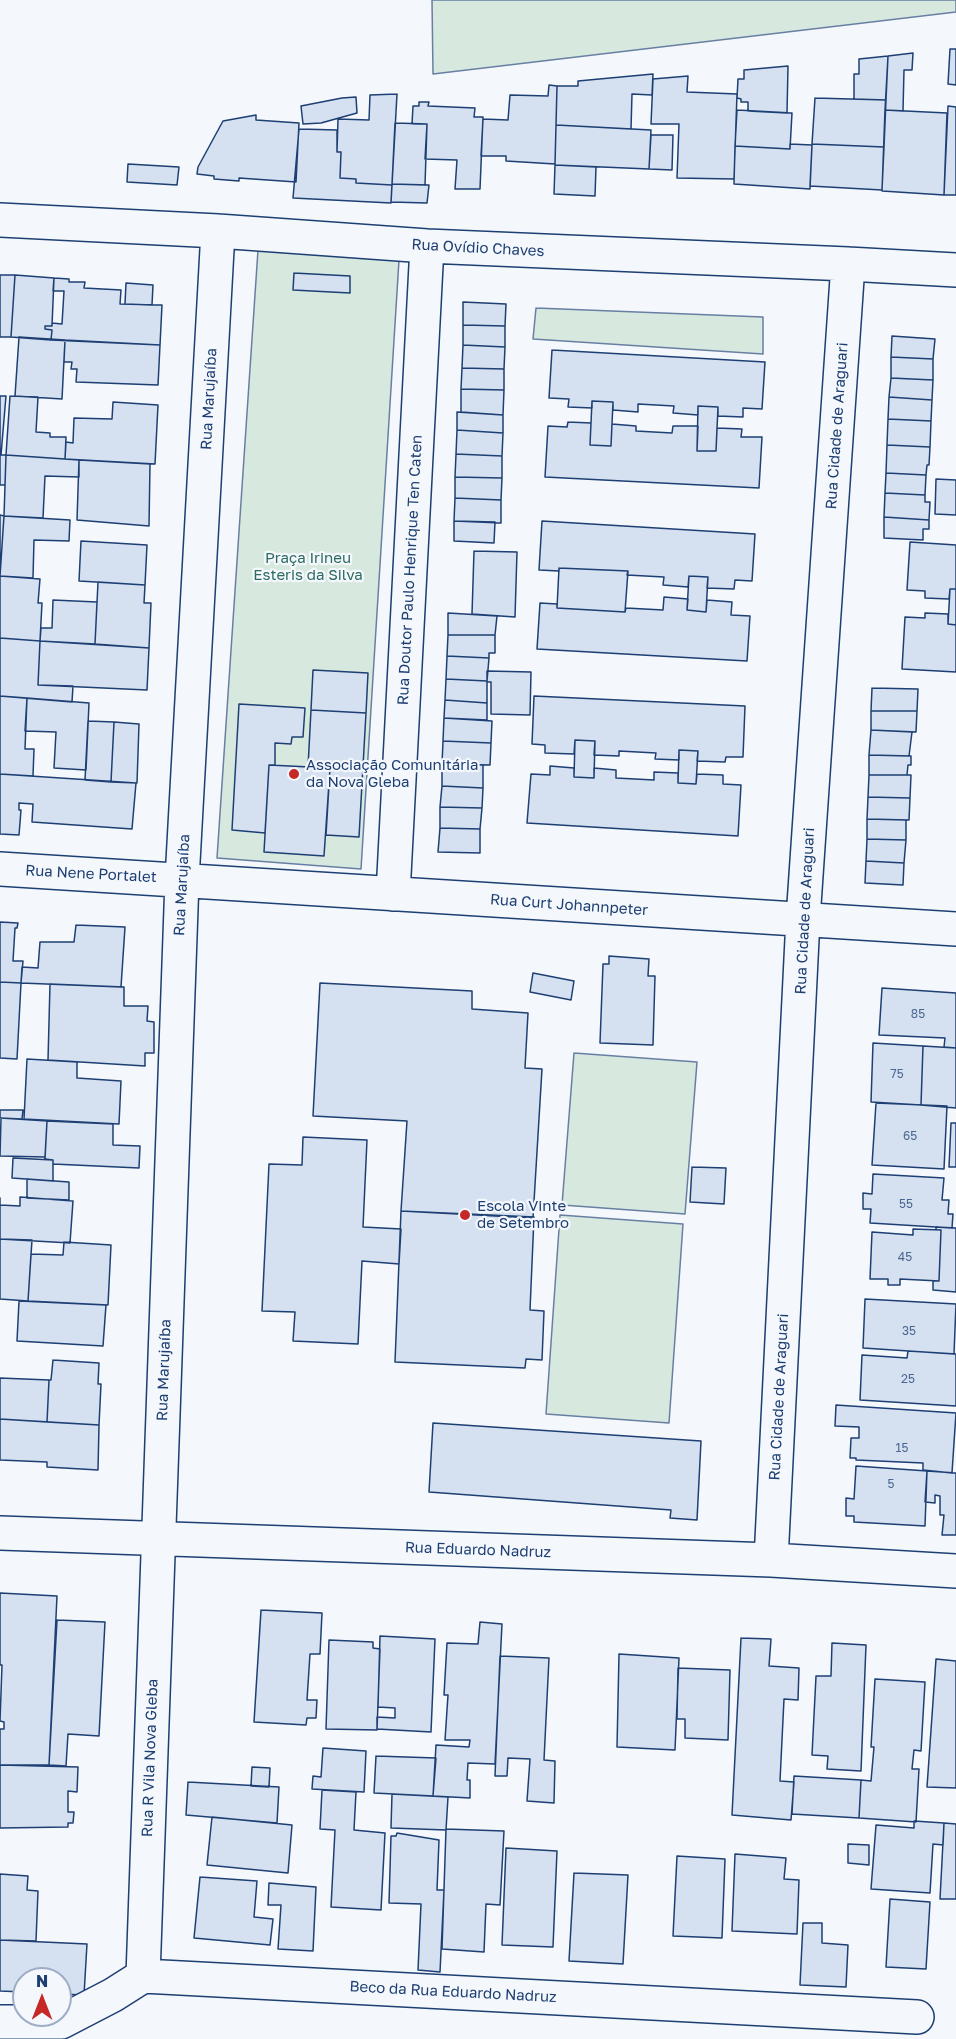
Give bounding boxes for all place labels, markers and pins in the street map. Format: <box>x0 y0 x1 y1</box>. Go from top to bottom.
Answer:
place label: Associação Comunitária da Nova Gleba <box>306 756 479 791</box>
marker: Associação Comunitária da Nova Gleba <box>287 767 301 781</box>
place label: Escola Vinte de Setembro <box>477 1197 569 1232</box>
marker: Escola Vinte de Setembro <box>458 1208 472 1222</box>

